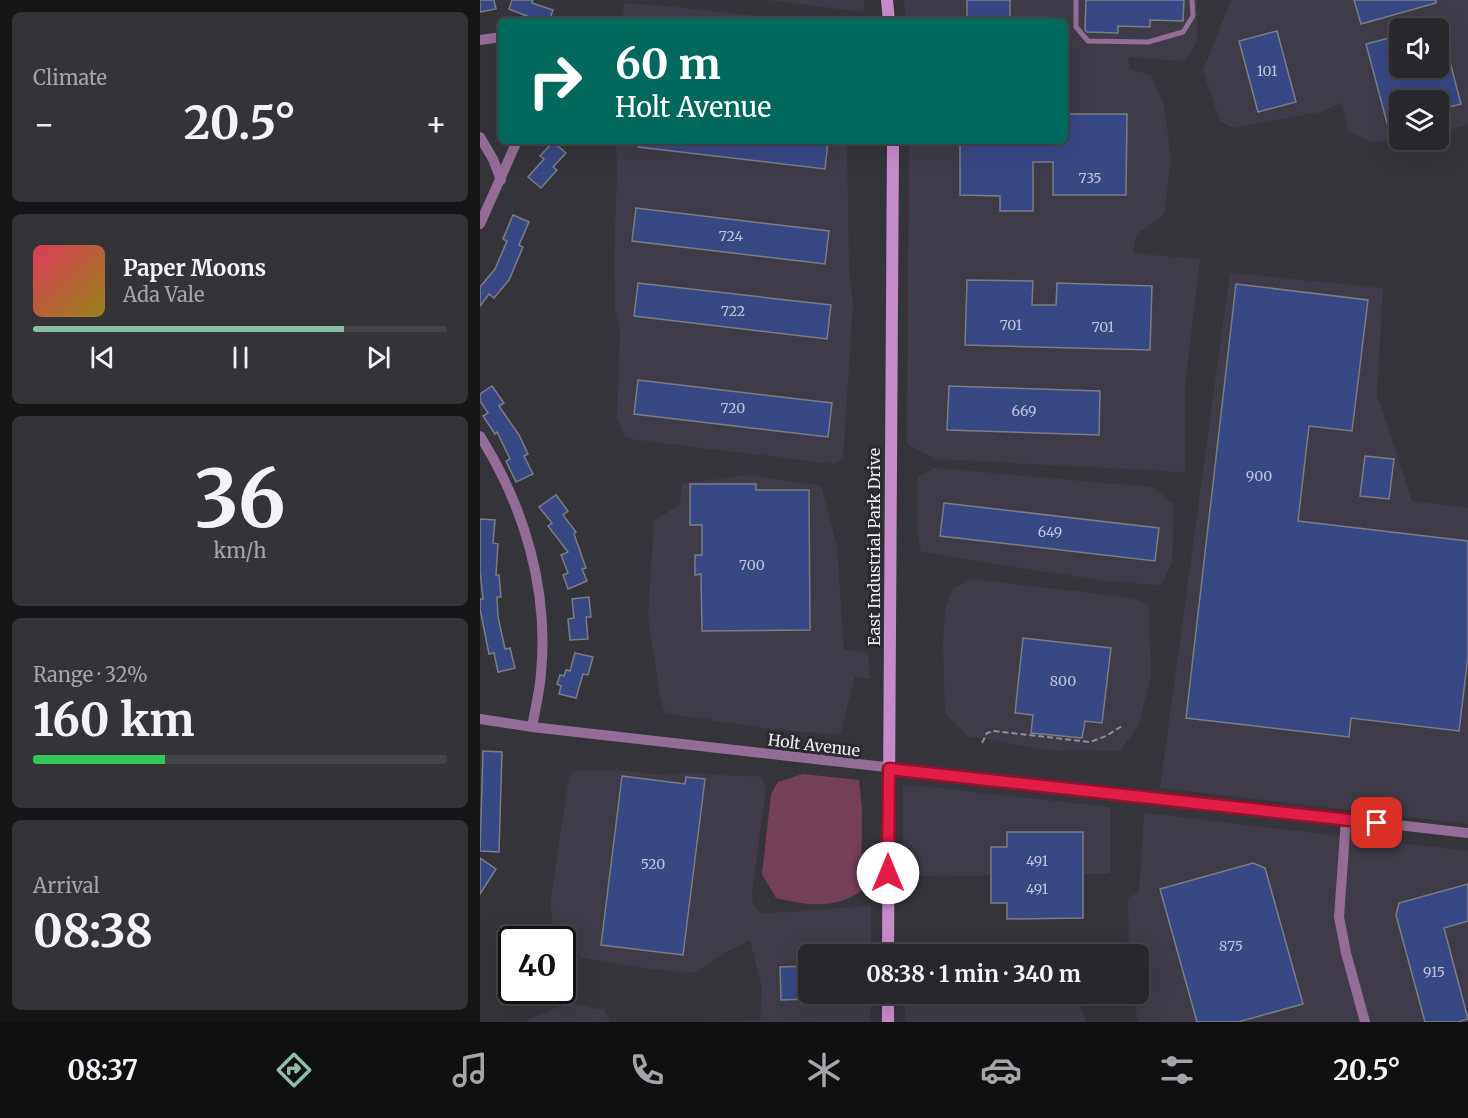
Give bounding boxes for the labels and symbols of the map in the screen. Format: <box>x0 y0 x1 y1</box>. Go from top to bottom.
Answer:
house number: 101 <box>1257 62 1277 80</box>
house number: 735 <box>1078 169 1102 187</box>
house number: 724 <box>719 227 744 245</box>
house number: 722 <box>721 302 745 320</box>
house number: 701 <box>1000 316 1022 334</box>
house number: 701 <box>1092 318 1114 336</box>
house number: 720 <box>721 399 745 417</box>
house number: 669 <box>1011 402 1037 420</box>
street label: East Industrial Park Drive <box>864 448 884 646</box>
house number: 900 <box>1246 467 1272 485</box>
house number: 649 <box>1038 523 1062 541</box>
house number: 700 <box>739 556 765 574</box>
house number: 800 <box>1050 672 1076 690</box>
street label: Holt Avenue <box>767 729 861 761</box>
pin <box>1351 797 1402 848</box>
position arrow <box>856 841 920 905</box>
house number: 491 <box>1026 852 1048 870</box>
house number: 520 <box>641 855 665 873</box>
house number: 491 <box>1026 880 1048 898</box>
speed limit sign: 40 <box>498 926 576 1004</box>
house number: 875 <box>1219 937 1243 955</box>
house number: 915 <box>1423 963 1445 981</box>

